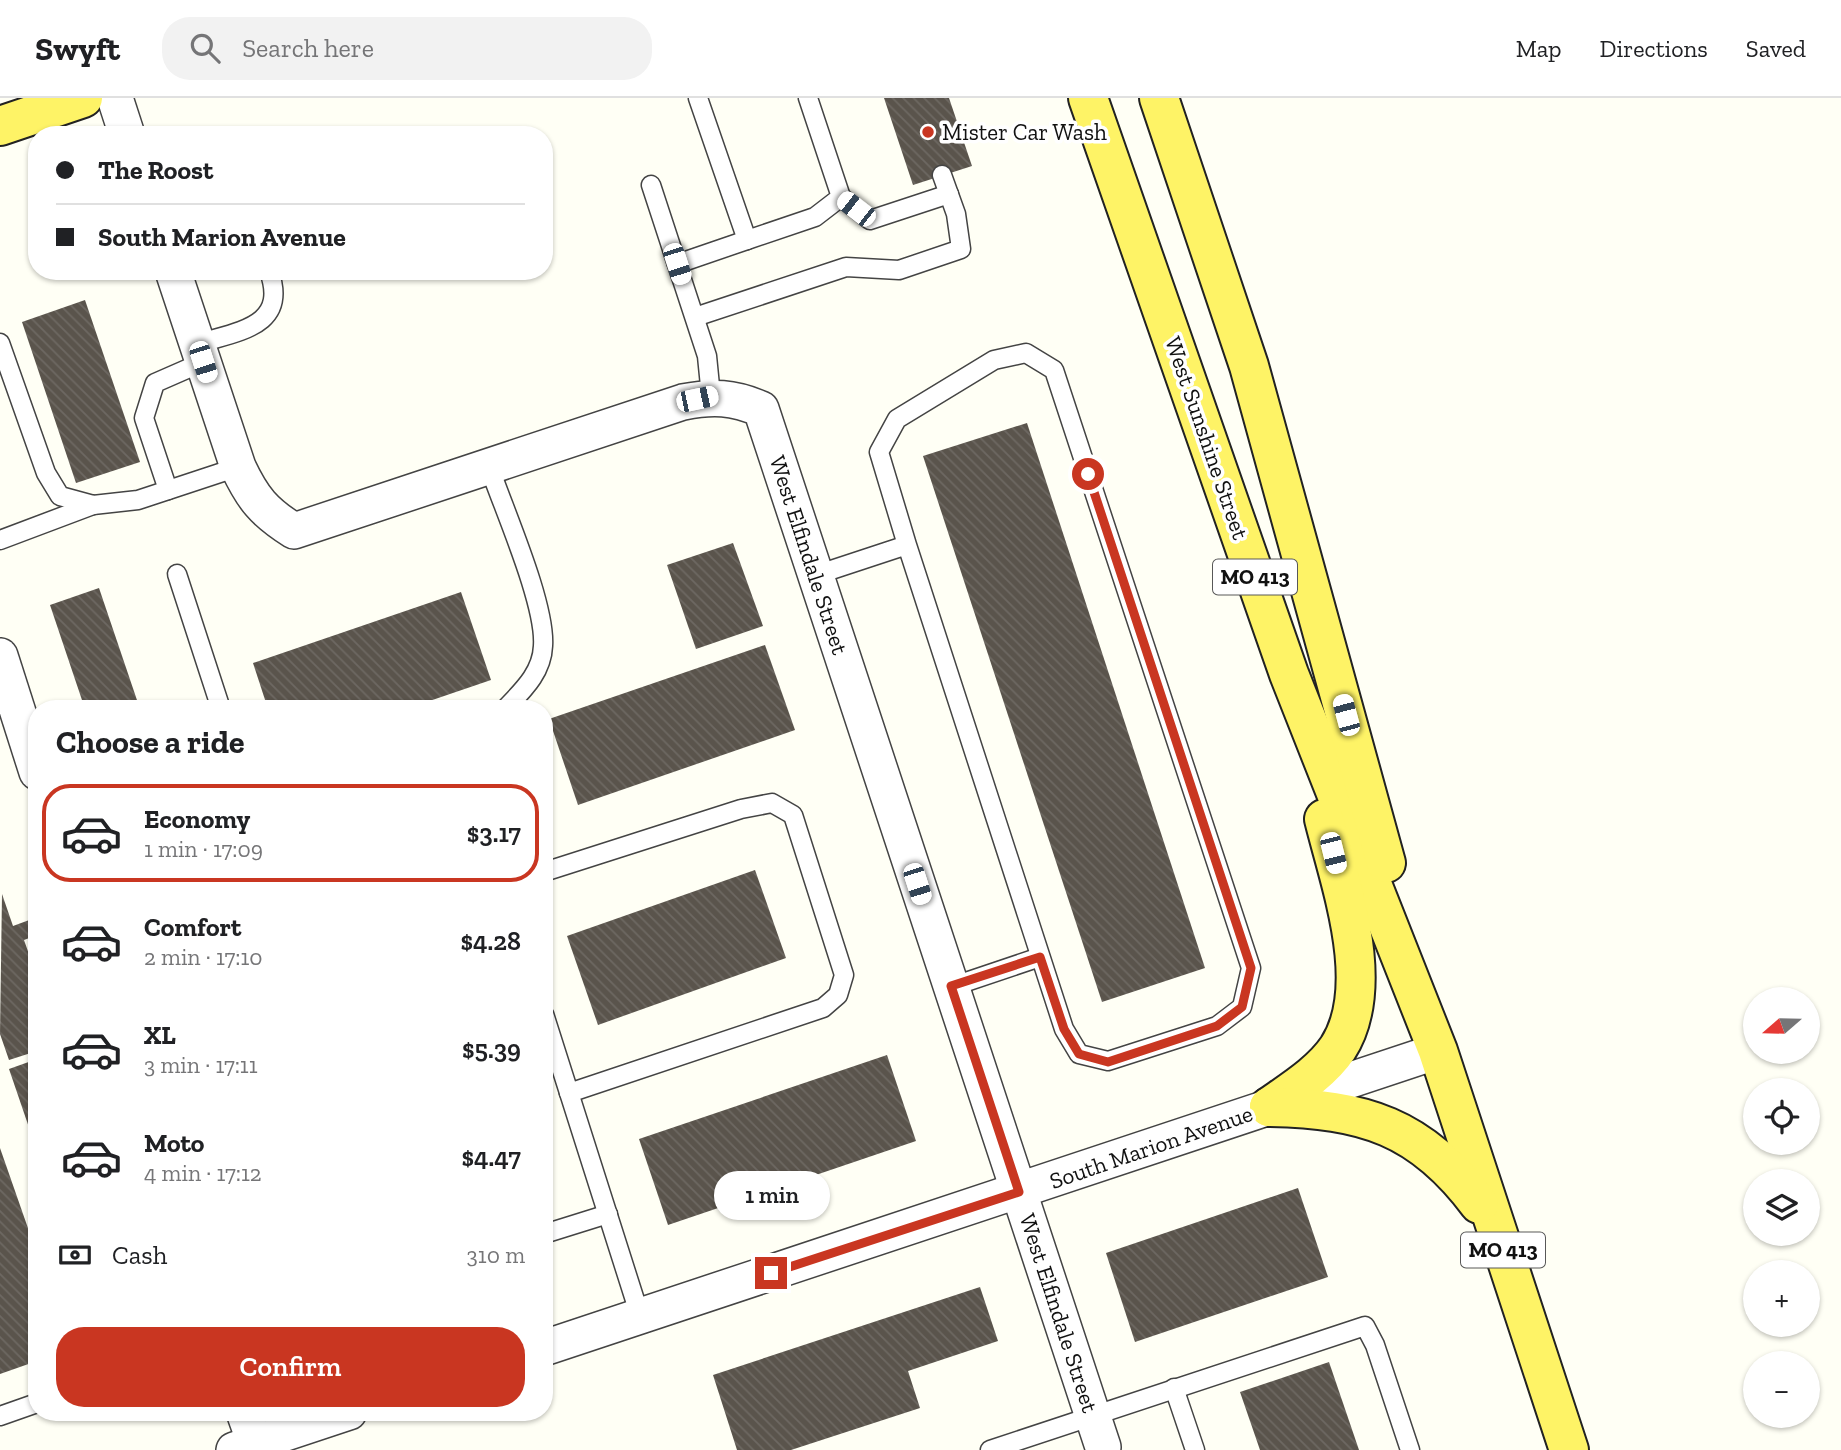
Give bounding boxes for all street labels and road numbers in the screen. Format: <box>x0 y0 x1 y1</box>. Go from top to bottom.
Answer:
street label: West Sunshine Street <box>1159 333 1255 544</box>
street label: West Elfindale Street <box>764 452 855 658</box>
road number: MO 413 <box>1213 560 1297 594</box>
street label: South Marion Avenue <box>1046 1099 1256 1195</box>
street label: West Elfindale Street <box>1014 1210 1105 1416</box>
road number: MO 413 <box>1461 1232 1545 1268</box>

